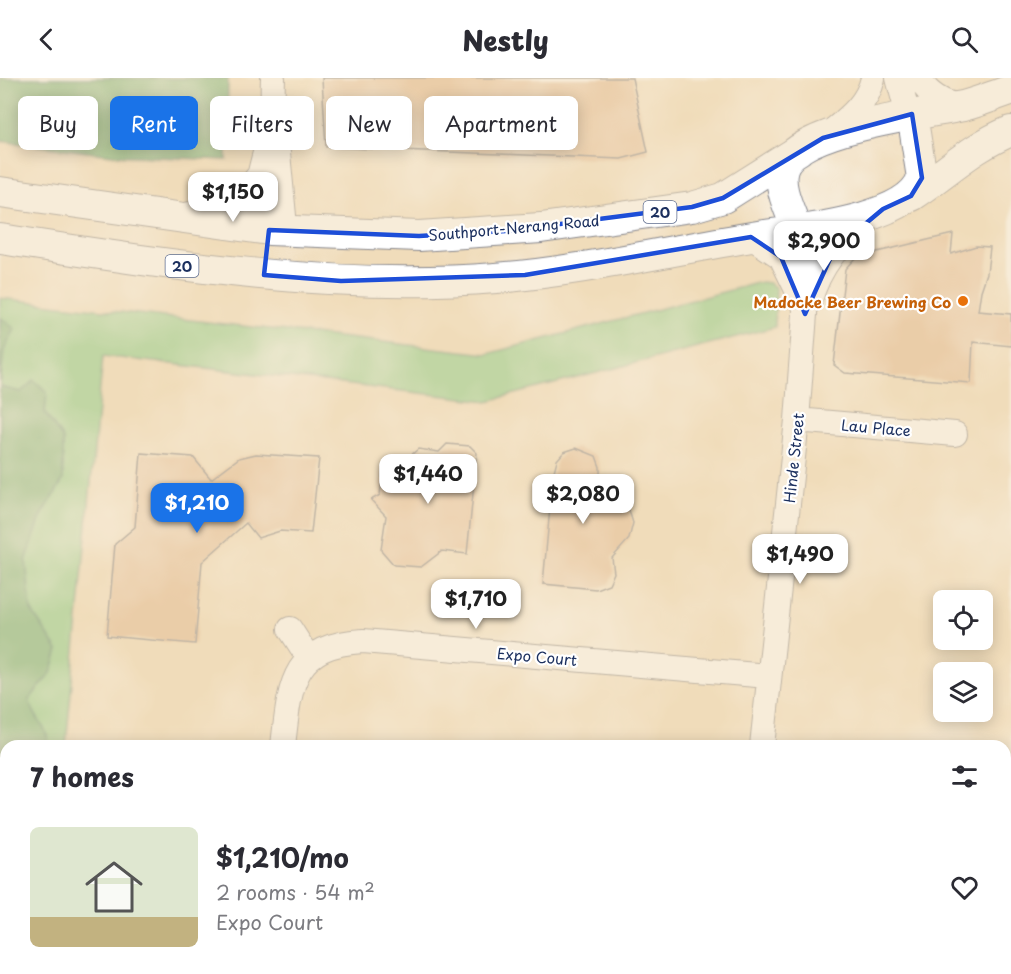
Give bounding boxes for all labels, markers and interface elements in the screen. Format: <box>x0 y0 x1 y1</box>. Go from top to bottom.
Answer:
text: Nestly <box>462 19 549 60</box>
icon: back <box>30 23 63 56</box>
icon: search <box>948 23 981 56</box>
chip: Buy <box>18 96 98 150</box>
chip: Rent <box>110 96 198 150</box>
chip: Filters <box>210 96 314 150</box>
chip: New <box>326 96 412 150</box>
chip: Apartment <box>424 96 578 150</box>
pin: $1,150 <box>184 172 282 223</box>
text: $1,150 <box>202 176 264 206</box>
road number: 20 <box>644 201 676 223</box>
street label: Southport-Nerang Road <box>428 208 600 246</box>
pin: $2,900 <box>775 221 873 272</box>
text: $2,900 <box>788 225 860 255</box>
road number: 20 <box>166 255 198 277</box>
place label: Madocke Beer Brewing Co <box>754 290 951 313</box>
marker: Madocke Beer Brewing Co <box>956 294 970 308</box>
street label: Hinde Street <box>777 412 809 504</box>
street label: Lau Place <box>840 413 912 442</box>
pin: $1,440 <box>379 454 477 505</box>
text: $1,440 <box>393 458 463 488</box>
pin: $2,080 <box>534 474 632 525</box>
text: $2,080 <box>546 478 620 508</box>
pin: $1,210 <box>148 483 246 534</box>
text: $1,210 <box>165 487 229 517</box>
pin: $1,490 <box>751 534 849 585</box>
text: $1,490 <box>766 538 834 568</box>
pin: $1,710 <box>427 579 525 630</box>
text: $1,710 <box>445 583 507 613</box>
map controls <box>933 590 993 722</box>
button: locate <box>933 590 993 650</box>
street label: Expo Court <box>496 641 578 671</box>
button: layers <box>933 662 993 722</box>
text: 7 homes <box>30 757 134 796</box>
icon: filters <box>948 760 981 793</box>
text: $1,210/mo <box>216 838 349 877</box>
icon: home <box>78 851 150 923</box>
icon: heart <box>948 871 981 904</box>
text: 2 rooms · 54 m² <box>216 877 375 907</box>
text: Expo Court <box>216 907 323 937</box>

